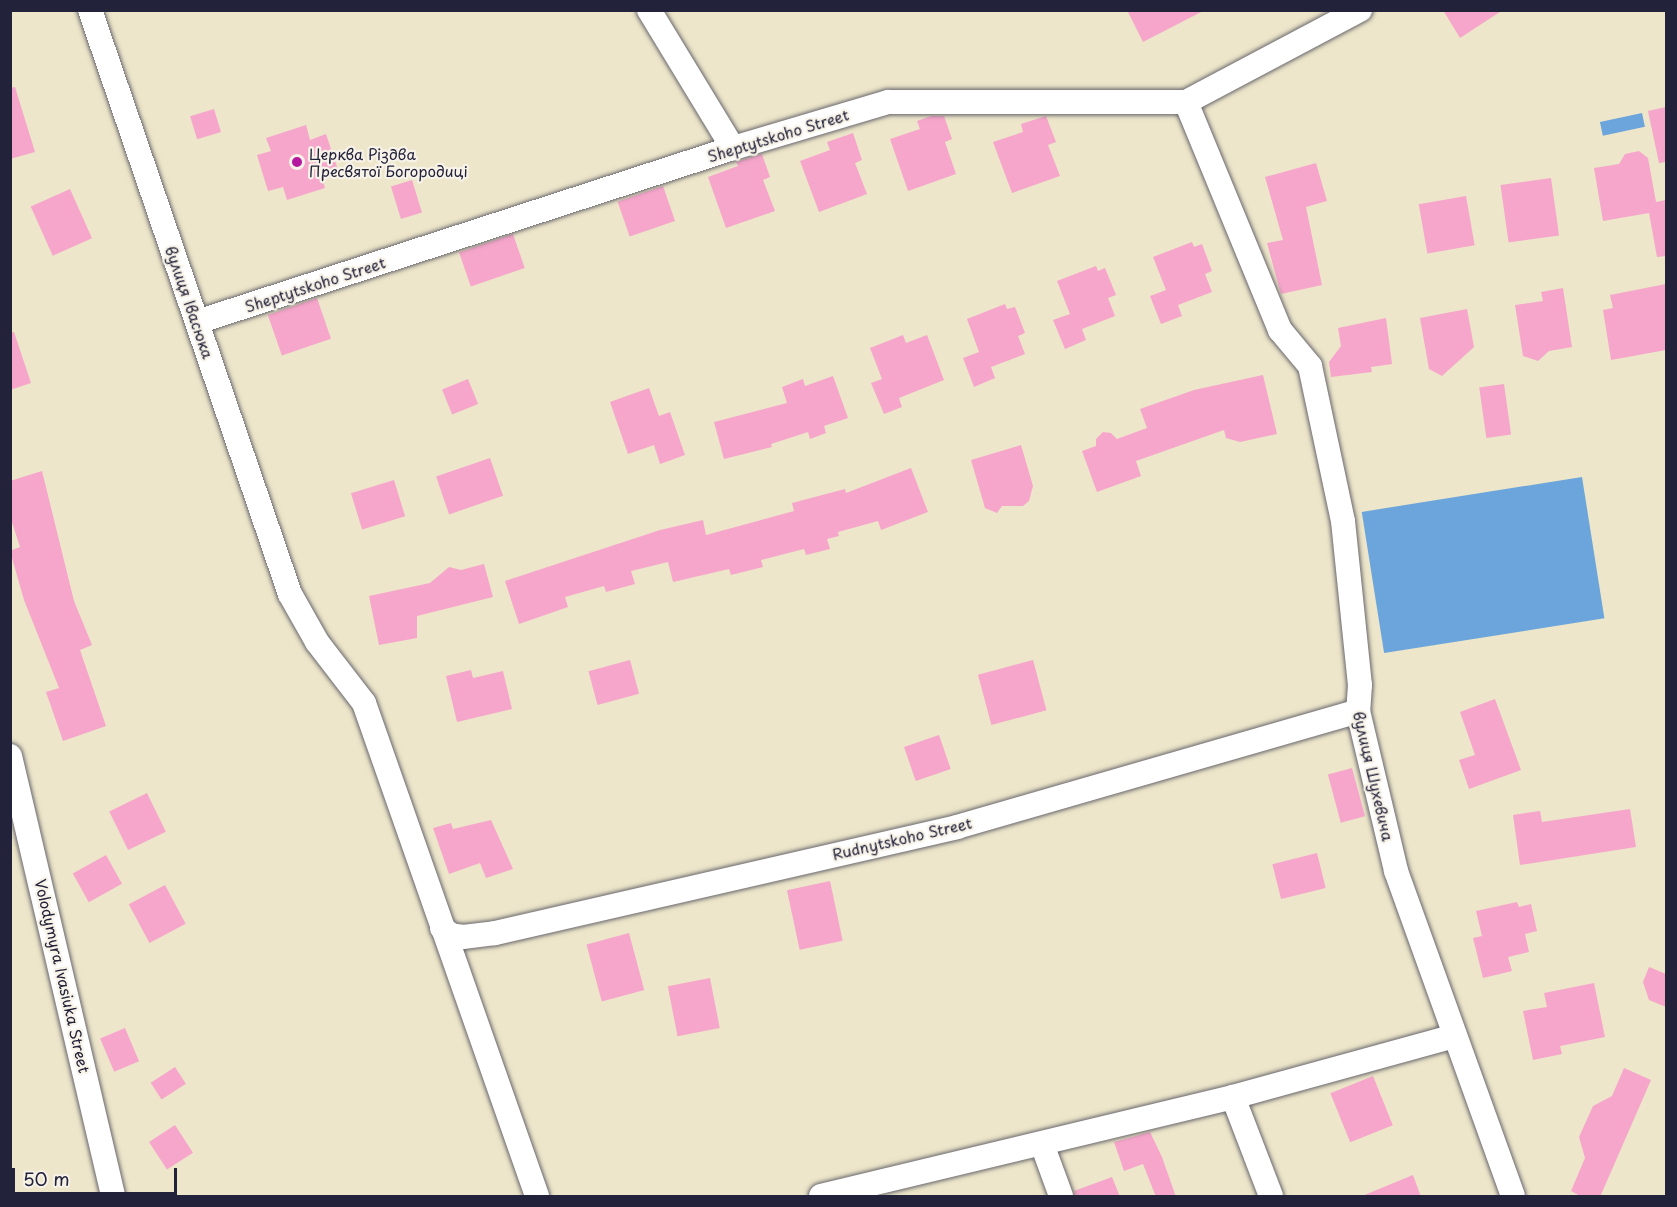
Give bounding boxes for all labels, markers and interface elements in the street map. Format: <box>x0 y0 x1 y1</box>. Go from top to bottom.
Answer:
street label: Sheptytskoho Street <box>705 105 851 165</box>
place label: Церква Різдва Пресвятої Богородиці <box>309 144 468 179</box>
marker: Церква Різдва Пресвятої Богородиці <box>290 155 304 169</box>
street label: вулиця Івасюка <box>162 243 218 361</box>
street label: Sheptytskoho Street <box>242 253 388 315</box>
street label: вулиця Шухевича <box>1350 709 1398 843</box>
street label: Rudnytskoho Street <box>830 813 974 863</box>
street label: Volodymyra Ivasiuka Street <box>32 877 94 1075</box>
scale bar <box>15 1156 180 1194</box>
text: 50 m <box>23 1165 70 1192</box>

